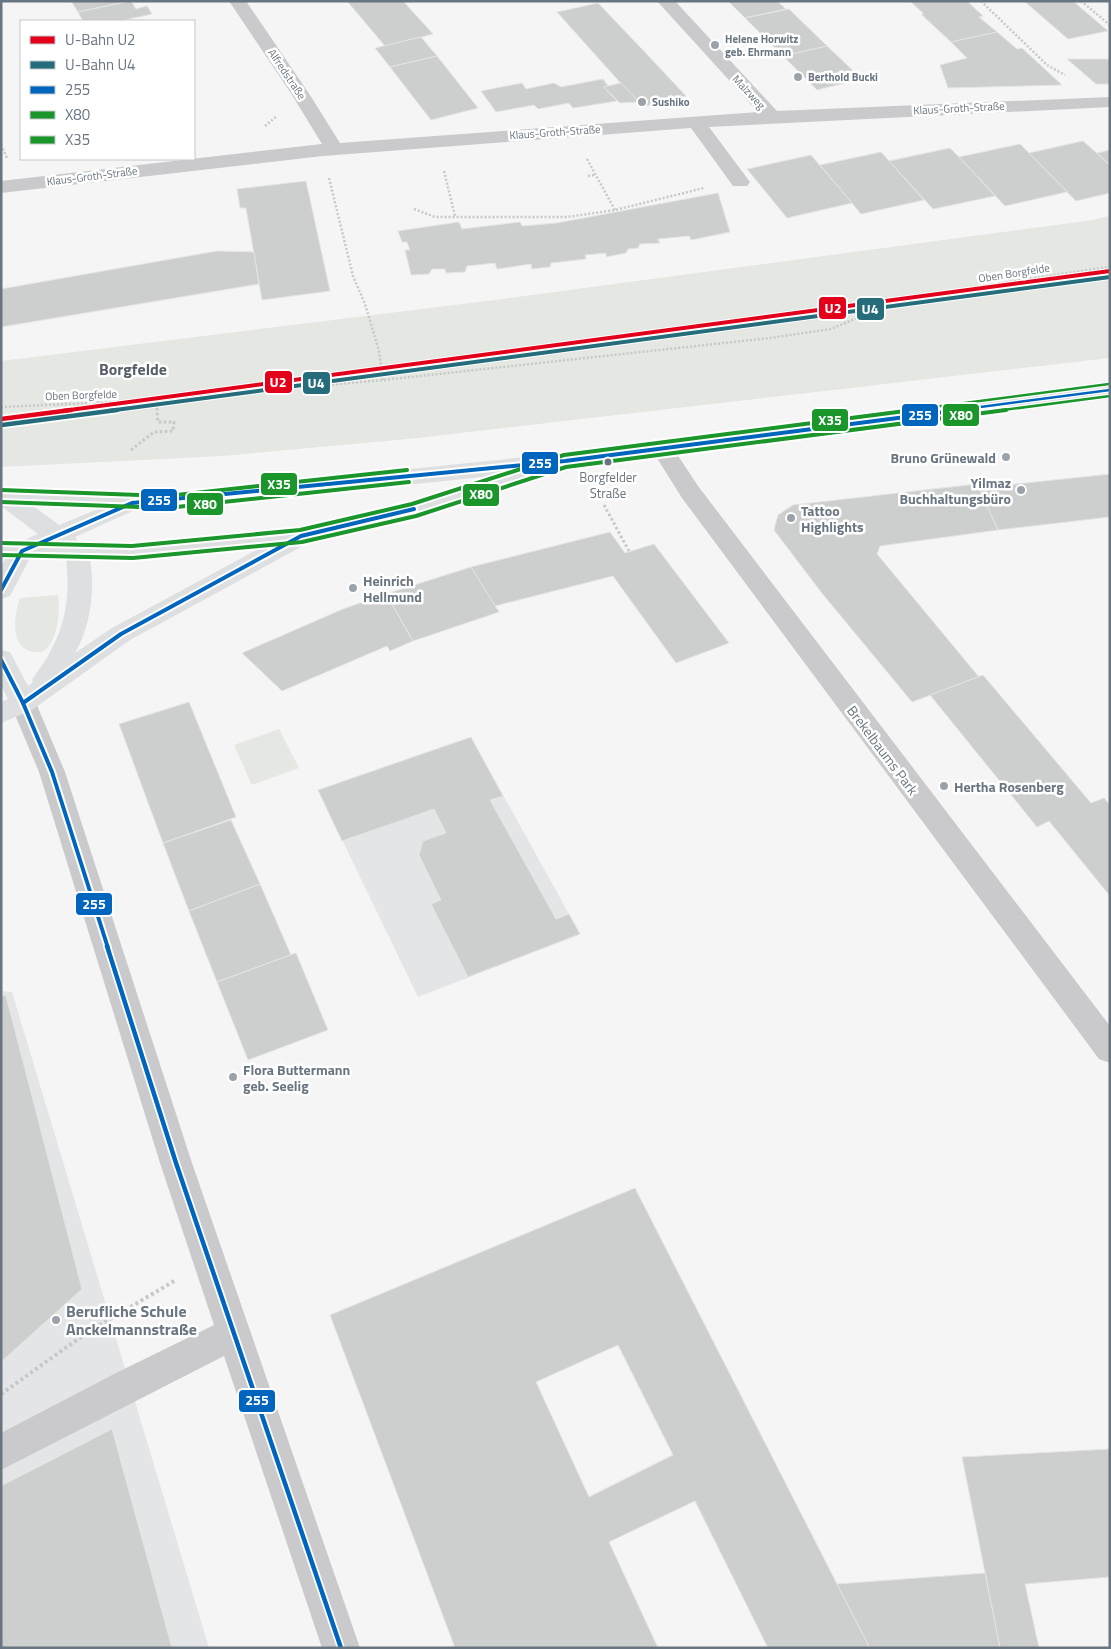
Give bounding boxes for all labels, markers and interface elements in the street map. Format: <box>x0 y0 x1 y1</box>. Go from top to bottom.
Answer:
legend <box>20 20 195 160</box>
text: U-Bahn U2 <box>65 28 135 51</box>
place label: Helene Horwitz geb. Ehrmann <box>725 31 798 60</box>
marker: Helene Horwitz geb. Ehrmann <box>709 39 721 51</box>
street label: Alfredstraße <box>264 45 310 103</box>
text: U-Bahn U4 <box>65 53 135 76</box>
place label: Berthold Bucki <box>808 69 878 85</box>
street label: Malzweg <box>729 71 769 113</box>
marker: Berthold Bucki <box>792 71 804 83</box>
text: 255 <box>65 78 90 101</box>
place label: Sushiko <box>652 94 690 110</box>
marker: Sushiko <box>636 96 648 108</box>
street label: Klaus-Groth-Straße <box>913 98 1005 118</box>
text: X80 <box>65 103 90 126</box>
street label: Klaus-Groth-Straße <box>509 121 602 143</box>
text: X35 <box>65 128 90 151</box>
street label: Klaus-Groth-Straße <box>46 162 139 190</box>
street label: Oben Borgfelde <box>977 259 1051 287</box>
line badge: U2 <box>818 296 847 320</box>
text: U2 <box>825 297 842 318</box>
line badge: U4 <box>856 297 885 321</box>
text: U4 <box>862 298 879 319</box>
district label: Borgfelde <box>99 357 167 381</box>
line badge: U2 <box>264 370 293 394</box>
text: U2 <box>270 371 287 392</box>
line badge: U4 <box>302 371 331 395</box>
text: U4 <box>308 372 325 393</box>
street label: Oben Borgfelde <box>45 386 118 404</box>
line badge: 255 <box>901 403 939 427</box>
line badge: X80 <box>942 403 980 427</box>
text: 255 <box>908 404 932 425</box>
text: X80 <box>949 404 973 425</box>
line badge: X35 <box>811 408 849 432</box>
text: X35 <box>818 409 842 430</box>
place label: Bruno Grünewald <box>890 447 996 468</box>
line badge: 255 <box>521 451 559 475</box>
marker: Bruno Grünewald <box>1000 451 1012 463</box>
text: 255 <box>528 452 552 473</box>
marker: Borgfelder Straße <box>603 457 613 467</box>
place label: Borgfelder Straße <box>579 467 637 503</box>
line badge: X35 <box>260 472 298 496</box>
place label: Yilmaz Buchhaltungsbüro <box>899 472 1011 509</box>
text: X35 <box>267 473 291 494</box>
line badge: X80 <box>462 483 500 507</box>
text: X80 <box>469 483 493 504</box>
marker: Yilmaz Buchhaltungsbüro <box>1015 484 1027 496</box>
line badge: 255 <box>140 488 178 512</box>
text: 255 <box>147 489 171 510</box>
line badge: X80 <box>186 492 224 516</box>
text: X80 <box>193 493 217 514</box>
place label: Tattoo Highlights <box>801 500 864 537</box>
marker: Tattoo Highlights <box>785 512 797 524</box>
place label: Heinrich Hellmund <box>363 570 422 607</box>
marker: Heinrich Hellmund <box>347 582 359 594</box>
street label: Brekelbaums Park <box>842 701 924 799</box>
place label: Hertha Rosenberg <box>954 776 1064 797</box>
marker: Hertha Rosenberg <box>938 780 950 792</box>
line badge: 255 <box>75 892 113 916</box>
text: 255 <box>82 893 106 914</box>
place label: Flora Buttermann geb. Seelig <box>243 1059 350 1096</box>
marker: Flora Buttermann geb. Seelig <box>227 1071 239 1083</box>
place label: Berufliche Schule Anckelmannstraße <box>66 1299 197 1341</box>
marker: Berufliche Schule Anckelmannstraße <box>50 1314 62 1326</box>
line badge: 255 <box>238 1389 276 1413</box>
text: 255 <box>245 1389 269 1410</box>

